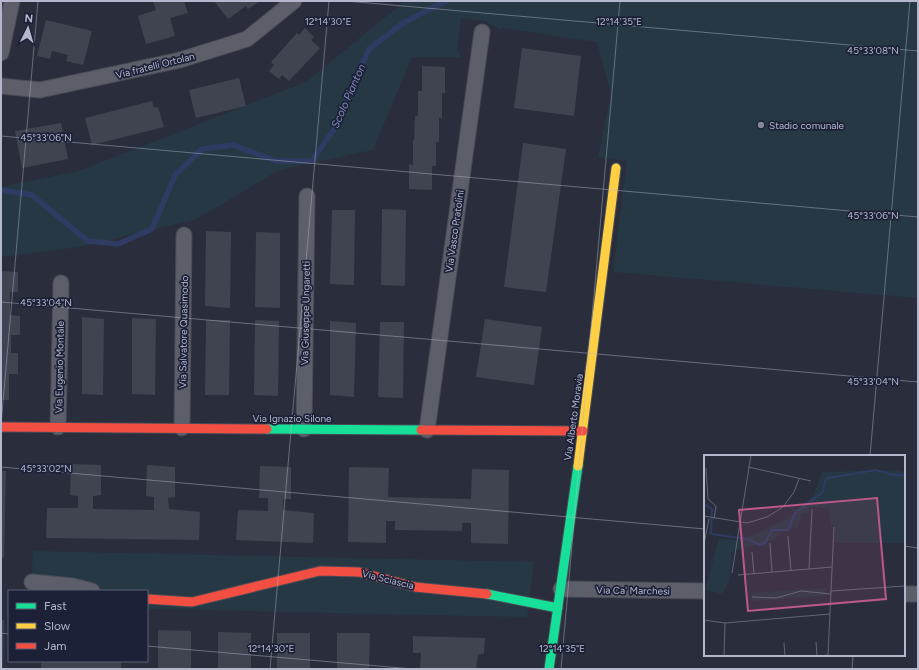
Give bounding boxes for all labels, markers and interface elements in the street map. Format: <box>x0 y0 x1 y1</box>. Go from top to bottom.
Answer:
north arrow <box>8 8 48 48</box>
text: N <box>24 12 34 25</box>
text: 12°14'30"E <box>305 15 351 28</box>
text: 12°14'35"E <box>596 15 642 28</box>
text: 45°33'08"N <box>847 44 899 57</box>
street label: Via fratelli Ortolan <box>114 49 196 82</box>
water label: Scolo Pianton <box>328 62 368 130</box>
place label: Stadio comunale <box>769 119 845 132</box>
marker: Stadio comunale <box>756 120 766 130</box>
text: 45°33'06"N <box>20 131 72 144</box>
street label: Via Vasco Pratolini <box>442 189 467 273</box>
text: 45°33'06"N <box>847 209 899 222</box>
street label: Via Giuseppe Ungaretti <box>298 261 313 365</box>
street label: Via Salvatore Quasimodo <box>176 275 191 388</box>
text: 45°33'04"N <box>20 296 72 309</box>
street label: Via Eugenio Montale <box>52 320 67 413</box>
street label: Via Alberto Moravia <box>561 373 586 461</box>
text: 45°33'04"N <box>847 375 899 388</box>
street label: Via Ignazio Silone <box>252 412 332 425</box>
inset map <box>704 455 905 656</box>
text: 45°33'02"N <box>20 462 72 475</box>
street label: Via Sciascia <box>360 567 415 592</box>
street label: Via Ca' Marchesi <box>596 583 670 598</box>
legend <box>8 590 148 662</box>
text: Fast <box>44 599 67 613</box>
text: Slow <box>44 619 71 633</box>
text: Jam <box>44 639 67 653</box>
text: 12°14'30"E <box>248 642 294 655</box>
text: 12°14'35"E <box>539 642 585 655</box>

